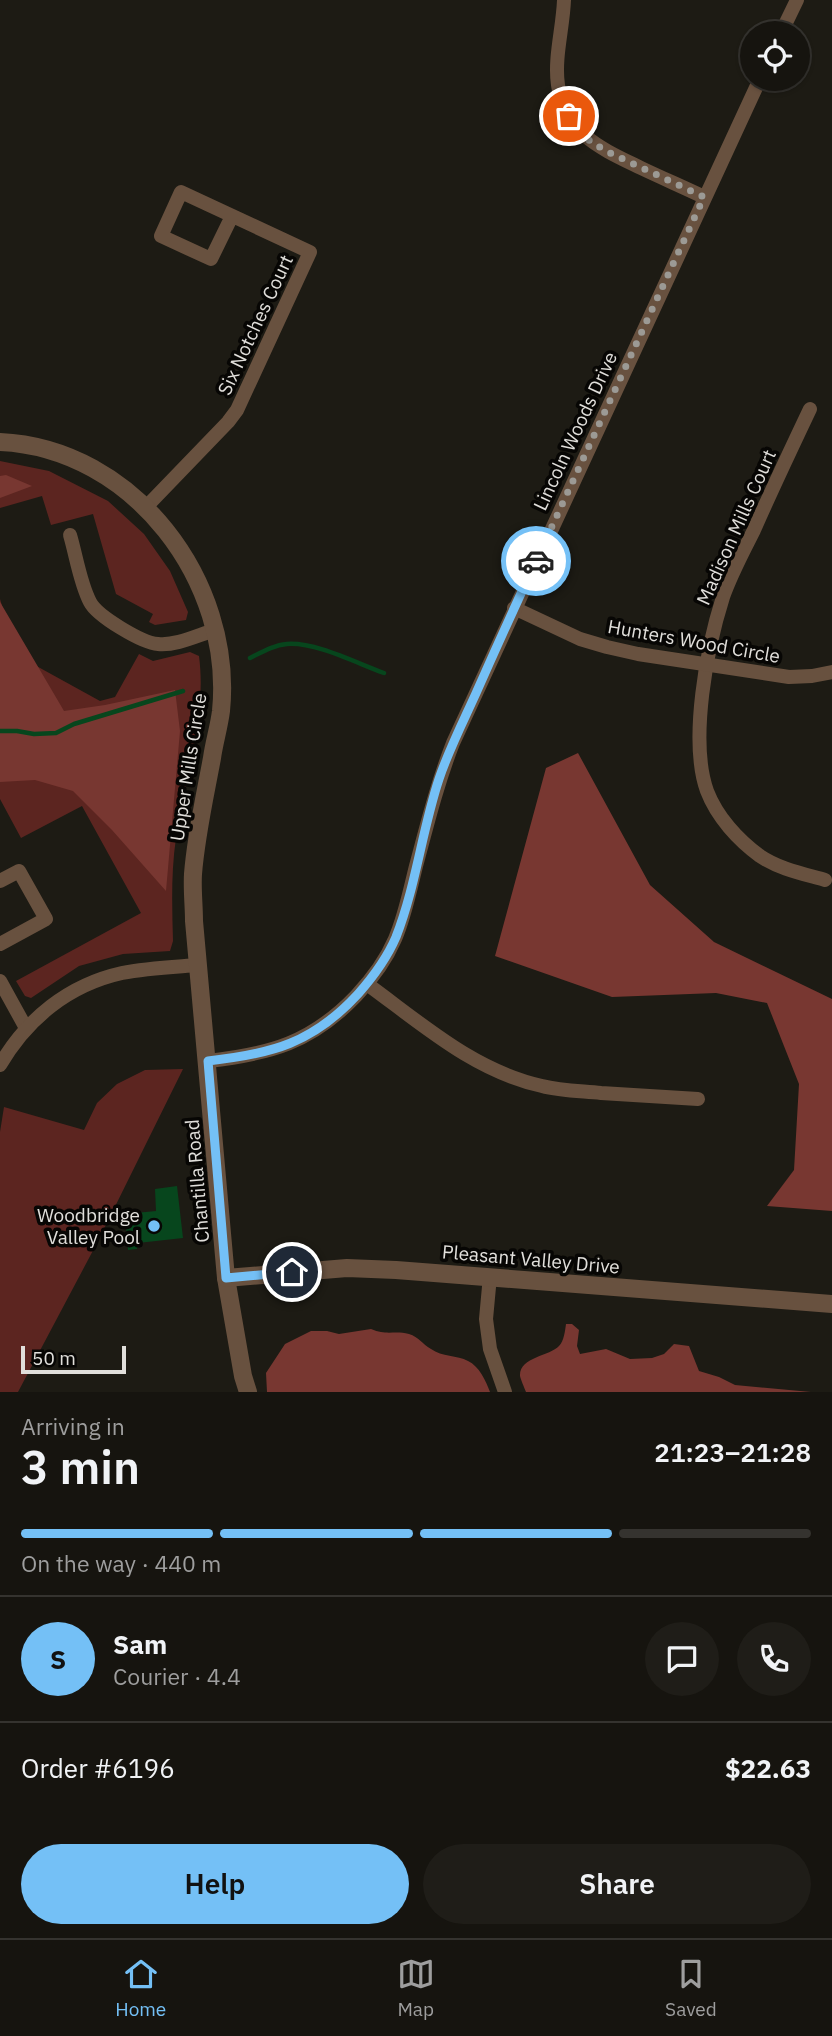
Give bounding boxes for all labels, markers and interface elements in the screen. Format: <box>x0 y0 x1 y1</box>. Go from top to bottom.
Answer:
map controls <box>740 21 810 91</box>
button: locate <box>740 21 810 91</box>
pin <box>539 86 599 146</box>
icon: bag <box>550 97 588 135</box>
street label: Six Notches Court <box>212 251 298 399</box>
street label: Lincoln Woods Drive <box>528 348 622 514</box>
street label: Madison Mills Court <box>691 446 781 608</box>
courier <box>501 526 571 596</box>
icon: car <box>517 542 555 580</box>
street label: Hunters Wood Circle <box>606 614 782 668</box>
street label: Upper Mills Circle <box>164 691 212 843</box>
street label: Chantilla Road <box>180 1118 214 1244</box>
place label: Woodbridge Valley Pool <box>37 1203 140 1249</box>
marker: Woodbridge Valley Pool <box>146 1218 162 1234</box>
street label: Pleasant Valley Drive <box>441 1239 621 1279</box>
pin <box>262 1242 322 1302</box>
icon: home <box>273 1253 311 1291</box>
scale bar <box>21 1343 126 1375</box>
text: 50 m <box>32 1346 76 1370</box>
text: Arriving in <box>21 1411 125 1441</box>
text: 21:23–21:28 <box>654 1435 811 1469</box>
text: 3 min <box>21 1437 140 1497</box>
text: On the way · 440 m <box>21 1548 221 1578</box>
button: chat <box>645 1622 719 1696</box>
button: phone <box>737 1622 811 1696</box>
text: Sam <box>113 1627 167 1661</box>
text: S <box>50 1642 66 1676</box>
text: Courier · 4.4 <box>113 1661 241 1691</box>
text: Order #6196 <box>21 1751 175 1785</box>
text: $22.63 <box>725 1751 811 1785</box>
button: Help <box>21 1844 409 1924</box>
button: Share <box>423 1844 811 1924</box>
tab: Home <box>115 1955 166 2021</box>
tab: Map <box>397 1955 435 2021</box>
tab: Saved <box>665 1955 717 2021</box>

